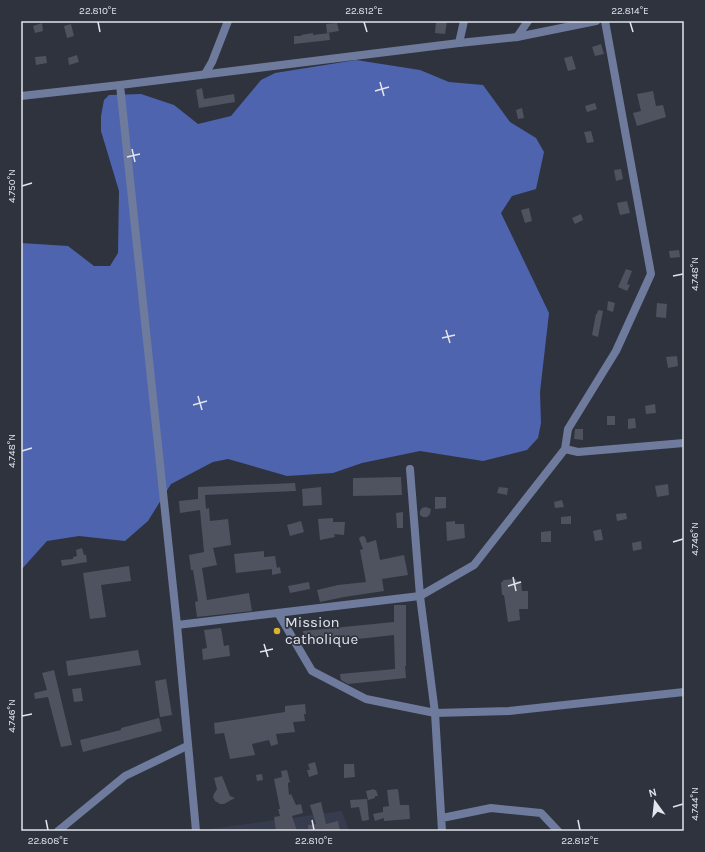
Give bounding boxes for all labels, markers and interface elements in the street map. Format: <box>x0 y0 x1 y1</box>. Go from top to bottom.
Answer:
text: 22.810°E <box>79 5 117 17</box>
text: 22.812°E <box>345 5 383 17</box>
text: 22.814°E <box>611 5 649 17</box>
text: 4.750°N <box>6 169 18 203</box>
text: 4.748°N <box>689 257 701 291</box>
text: 4.748°N <box>6 434 18 468</box>
text: 4.746°N <box>689 522 701 556</box>
place label: Mission catholique <box>285 613 358 648</box>
marker: Mission catholique <box>272 626 282 636</box>
text: 4.746°N <box>6 699 18 733</box>
north arrow <box>635 782 675 822</box>
text: N <box>647 786 658 800</box>
text: 4.744°N <box>689 787 701 821</box>
text: 22.808°E <box>28 835 68 847</box>
text: 22.810°E <box>295 835 333 847</box>
text: 22.812°E <box>561 835 599 847</box>

